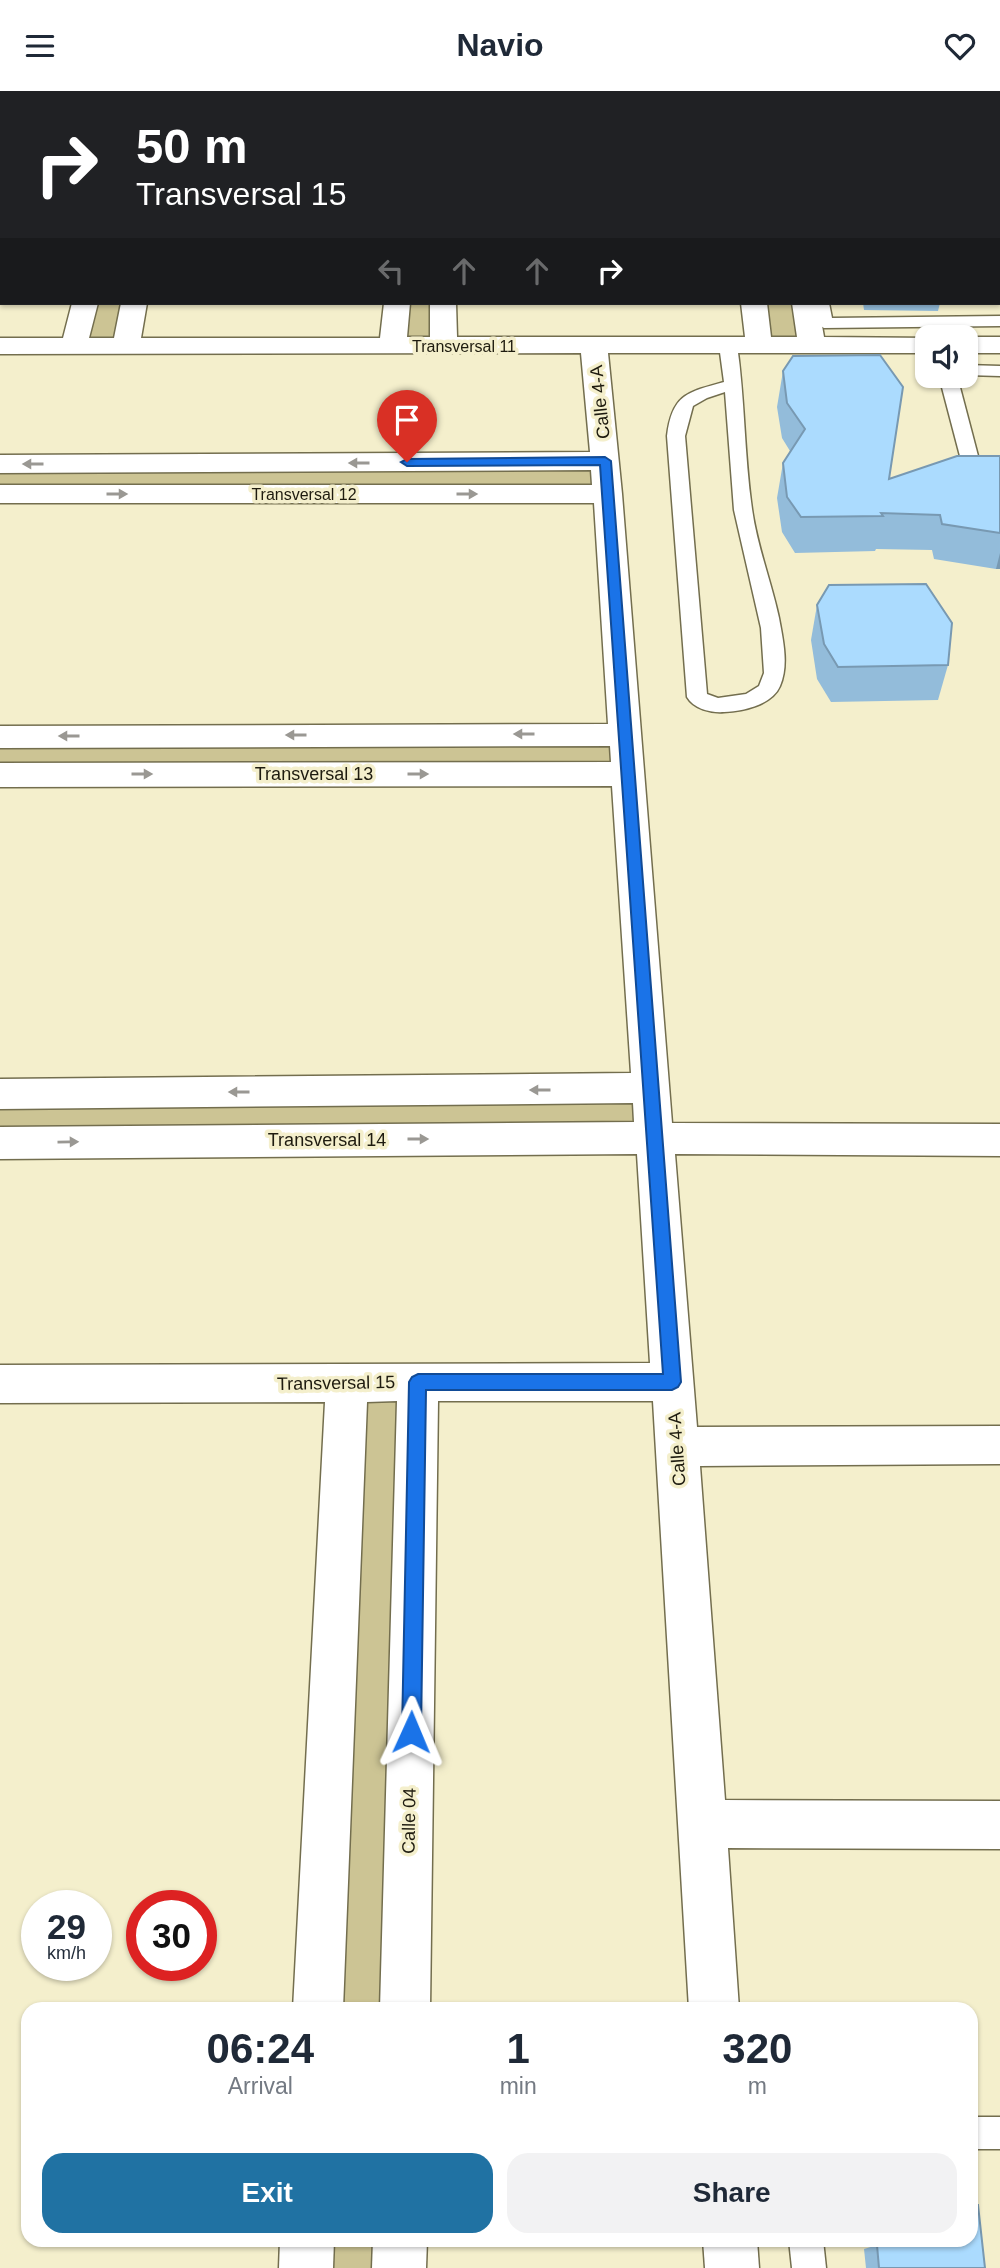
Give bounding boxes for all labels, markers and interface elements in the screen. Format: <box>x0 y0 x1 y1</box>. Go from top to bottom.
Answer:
icon: menu <box>21 27 59 65</box>
text: Navio <box>456 27 544 63</box>
icon: heart <box>941 27 979 65</box>
icon: right <box>21 119 112 210</box>
text: 50 m <box>136 119 248 173</box>
text: Transversal 15 <box>136 176 346 212</box>
icon: left <box>372 252 410 290</box>
icon: ahead <box>445 252 483 290</box>
icon: ahead <box>518 252 556 290</box>
icon: right <box>591 252 629 290</box>
map controls <box>915 325 978 388</box>
button: sound <box>915 325 978 388</box>
street label: Transversal 11 <box>412 338 516 355</box>
street label: Calle 4-A <box>586 364 614 440</box>
pin <box>377 390 437 462</box>
icon: arrive <box>388 401 426 439</box>
one-way arrow <box>347 457 369 468</box>
one-way arrow <box>22 458 44 469</box>
street label: Transversal 12 <box>251 486 357 503</box>
one-way arrow <box>106 488 128 500</box>
one-way arrow <box>456 488 478 500</box>
one-way arrow <box>512 728 534 740</box>
one-way arrow <box>285 729 307 741</box>
one-way arrow <box>57 730 79 742</box>
street label: Transversal 13 <box>255 764 373 784</box>
one-way arrow <box>407 768 429 780</box>
one-way arrow <box>131 769 153 780</box>
one-way arrow <box>528 1084 550 1096</box>
one-way arrow <box>227 1086 249 1098</box>
street label: Transversal 14 <box>268 1130 386 1150</box>
one-way arrow <box>407 1133 429 1145</box>
one-way arrow <box>57 1137 79 1148</box>
street label: Transversal 15 <box>277 1372 395 1394</box>
street label: Calle 4-A <box>664 1411 690 1487</box>
position arrow <box>374 1695 448 1769</box>
street label: Calle 04 <box>398 1788 420 1854</box>
speed limit sign: 30 <box>126 1890 217 1981</box>
text: 29 <box>47 1907 86 1946</box>
text: km/h <box>47 1943 86 1963</box>
text: 06:24 <box>207 2025 314 2072</box>
text: 1 <box>506 2025 530 2072</box>
text: 320 <box>722 2025 792 2072</box>
text: Arrival <box>228 2073 293 2099</box>
text: min <box>500 2073 537 2099</box>
text: m <box>748 2073 767 2099</box>
button: Exit <box>42 2153 493 2233</box>
button: Share <box>507 2153 957 2233</box>

